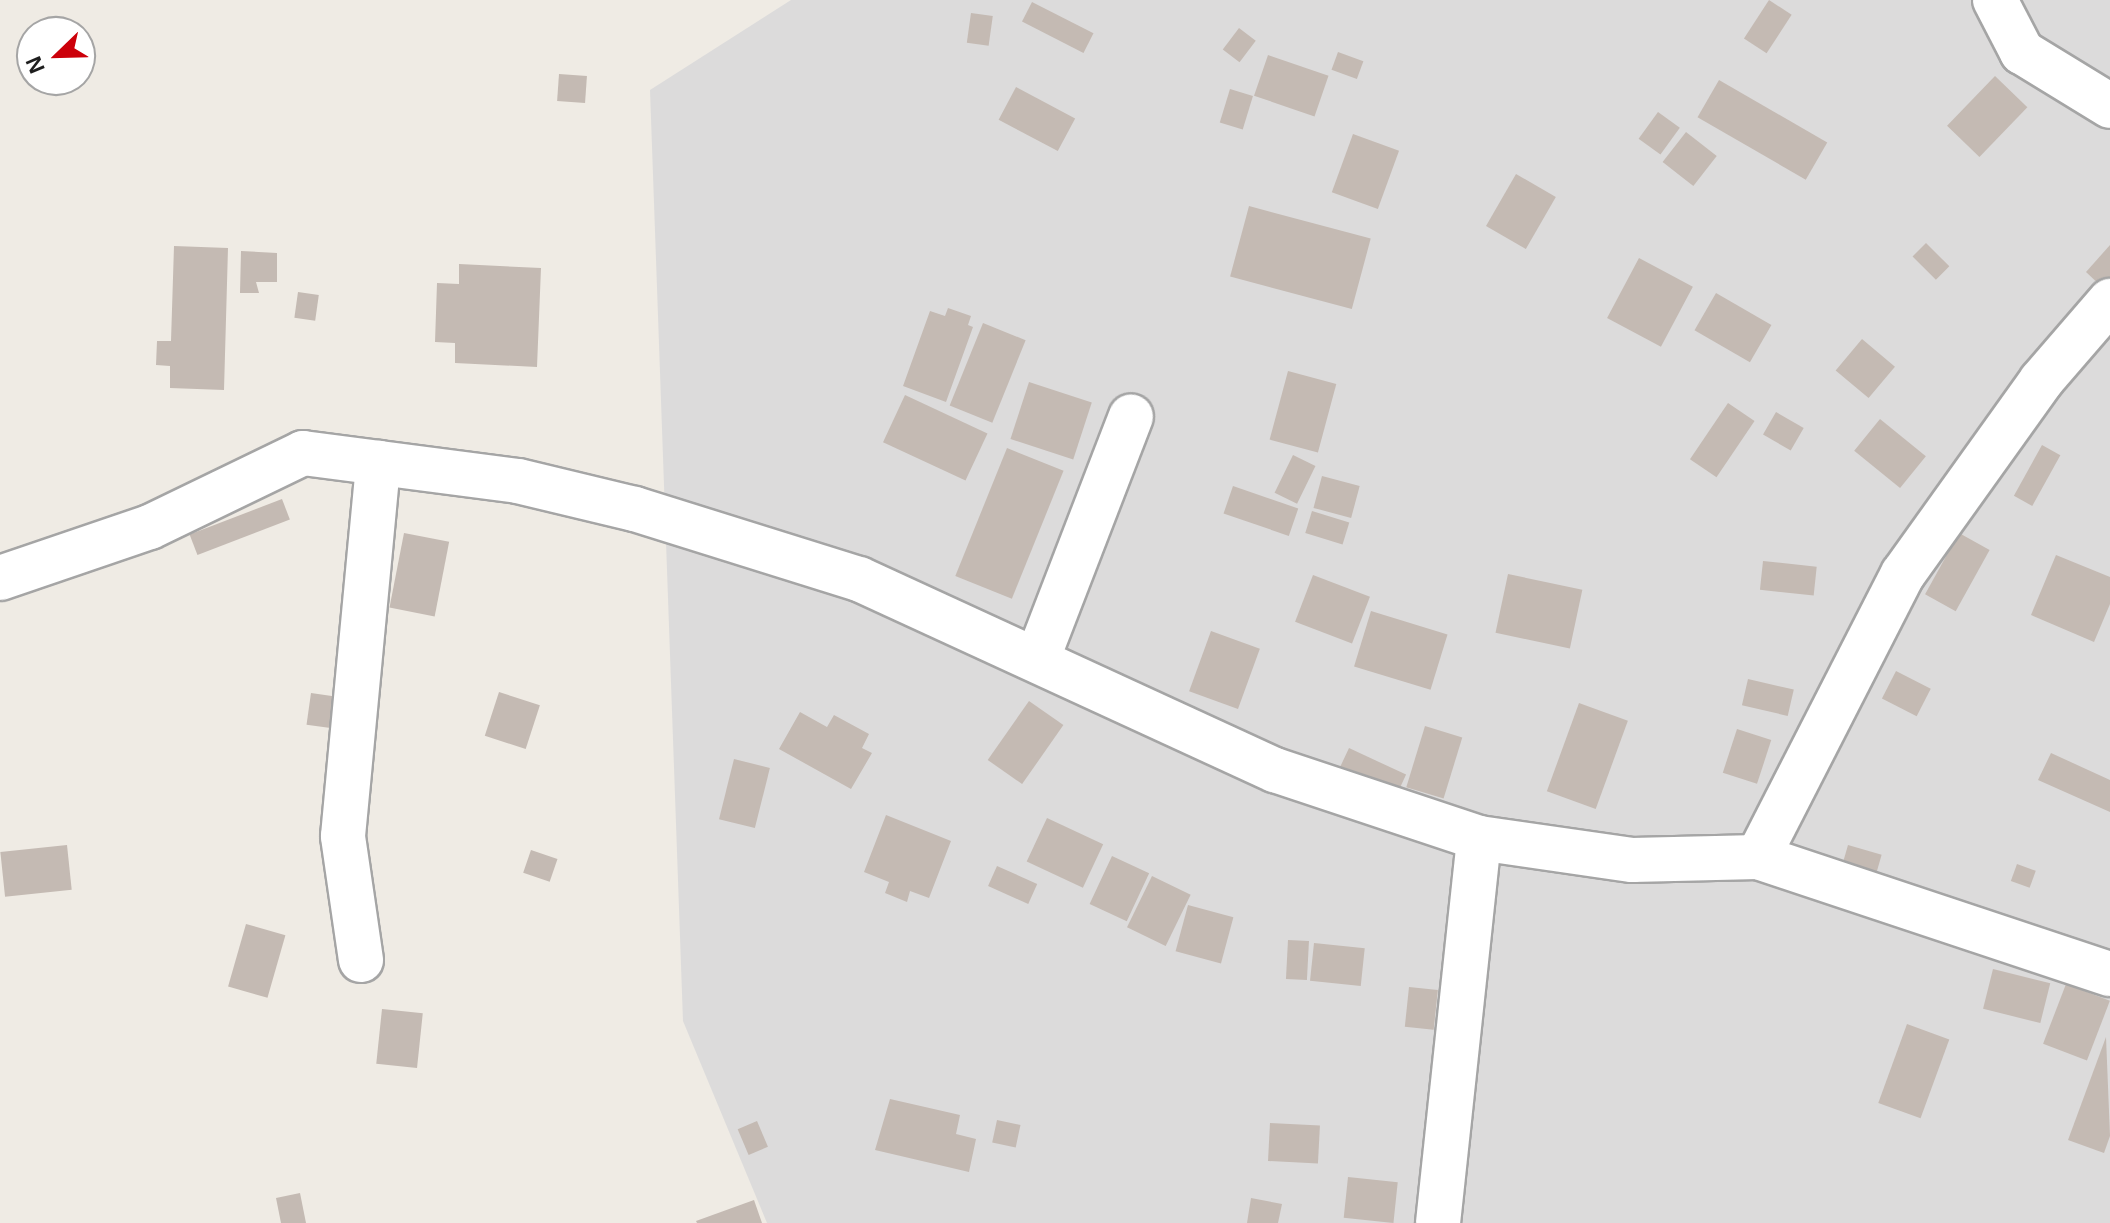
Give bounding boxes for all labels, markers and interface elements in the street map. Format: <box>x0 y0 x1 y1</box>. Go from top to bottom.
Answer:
north arrow <box>16 16 96 96</box>
text: N <box>21 53 50 77</box>

